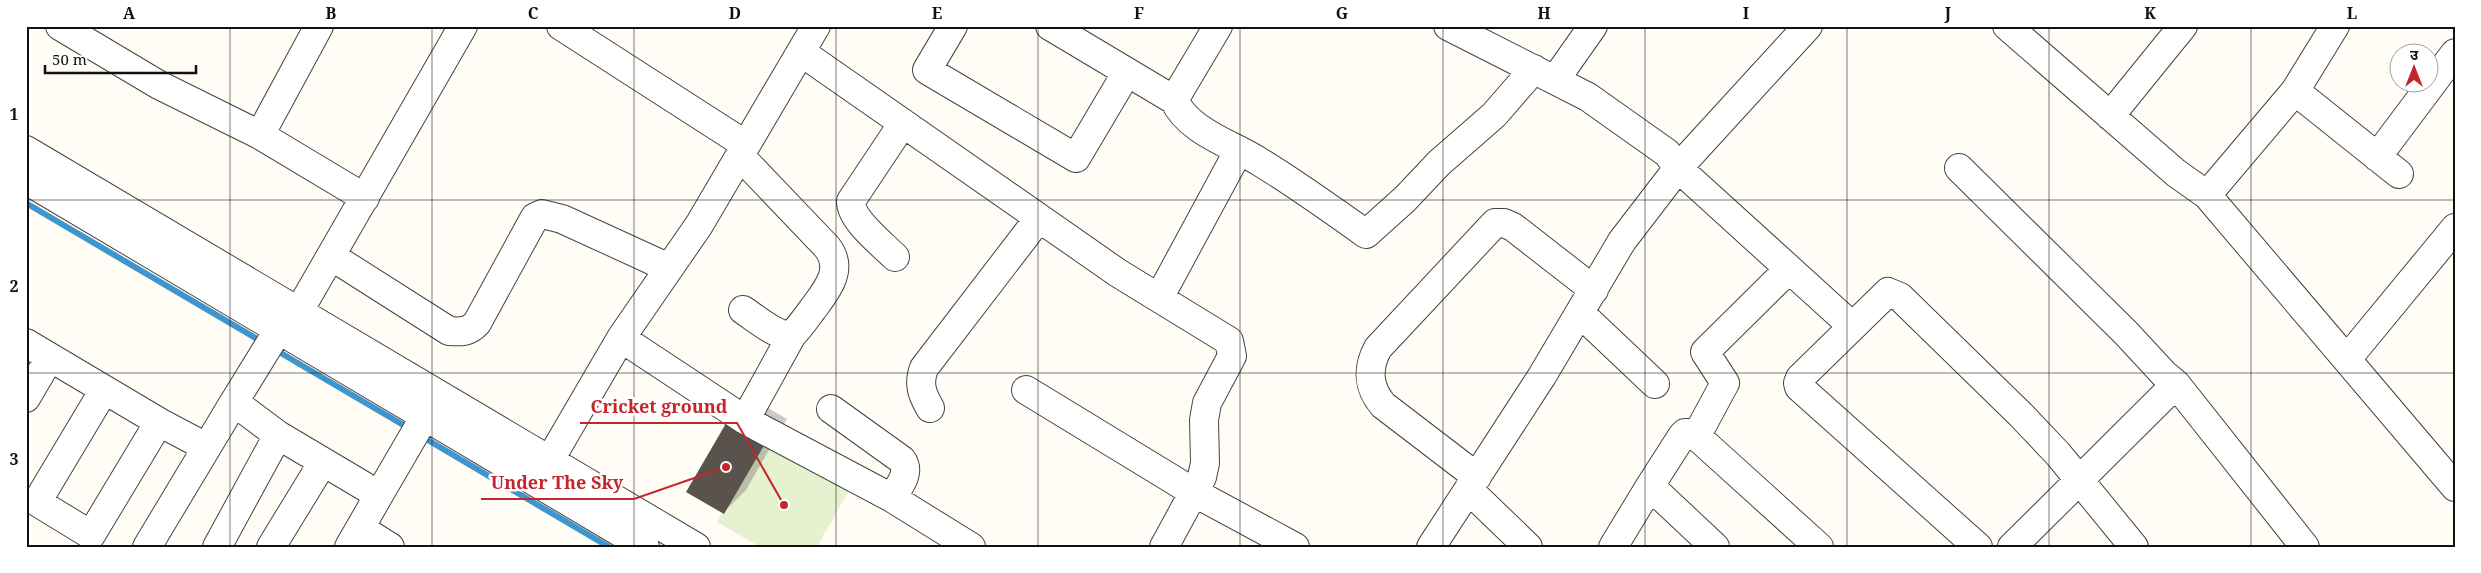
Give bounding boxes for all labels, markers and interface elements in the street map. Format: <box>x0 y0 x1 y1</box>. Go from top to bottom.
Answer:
text: A <box>123 2 136 24</box>
text: B <box>326 2 337 24</box>
text: C <box>528 2 539 24</box>
text: D <box>729 2 741 24</box>
text: E <box>932 2 942 24</box>
text: F <box>1134 2 1144 24</box>
text: G <box>1336 2 1348 24</box>
text: H <box>1537 2 1551 24</box>
text: I <box>1743 2 1749 24</box>
text: J <box>1944 2 1952 24</box>
text: K <box>2144 2 2156 24</box>
text: L <box>2347 2 2357 24</box>
scale bar <box>45 42 196 74</box>
north arrow <box>2388 42 2438 92</box>
text: उ <box>2410 45 2419 64</box>
text: 50 m <box>52 49 87 69</box>
text: 1 <box>9 103 19 125</box>
text: 2 <box>9 275 19 297</box>
callout: Cricket ground <box>580 390 737 423</box>
text: Cricket ground <box>591 394 728 418</box>
text: 3 <box>9 448 19 470</box>
callout: Under The Sky <box>481 466 634 499</box>
text: Under The Sky <box>491 470 624 494</box>

